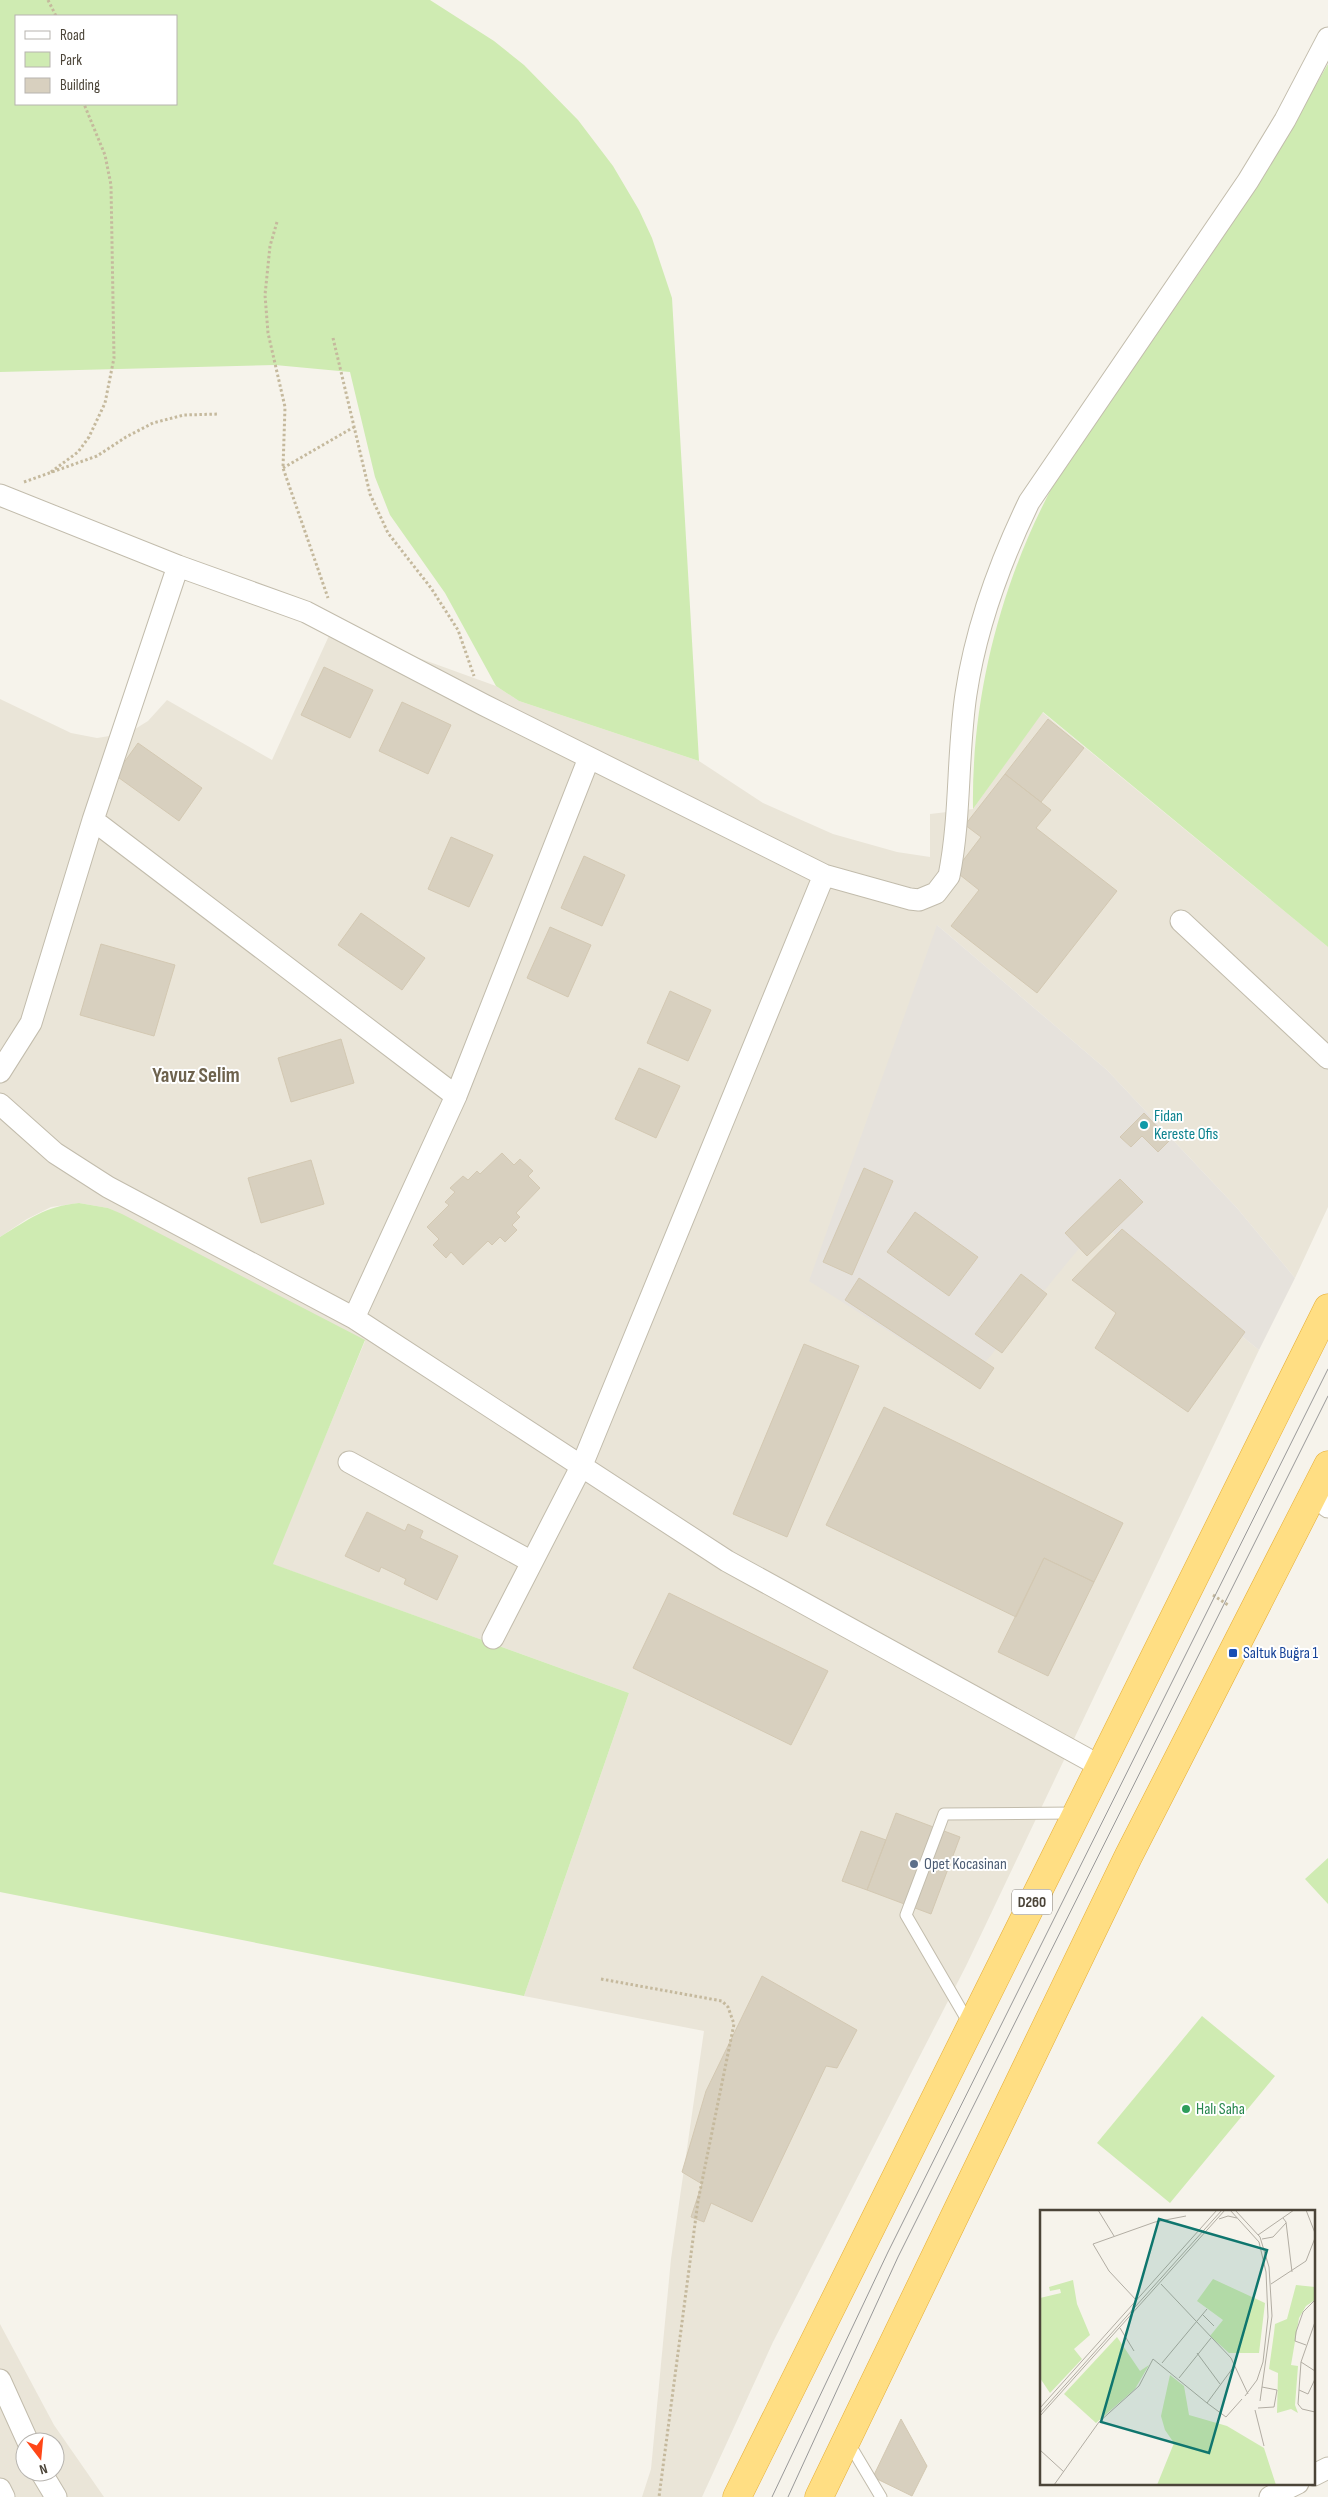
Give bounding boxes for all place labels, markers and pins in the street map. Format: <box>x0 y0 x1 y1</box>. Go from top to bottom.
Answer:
place label: Fidan Kereste Ofis <box>1154 1107 1219 1144</box>
marker: Fidan Kereste Ofis <box>1138 1119 1150 1131</box>
place label: Saltuk Buğra 1 <box>1243 1644 1318 1663</box>
marker: Saltuk Buğra 1 <box>1227 1647 1239 1659</box>
place label: Opet Kocasinan <box>924 1855 1007 1874</box>
marker: Opet Kocasinan <box>908 1858 920 1870</box>
place label: Halı Saha <box>1196 2100 1245 2119</box>
marker: Halı Saha <box>1180 2103 1192 2115</box>

